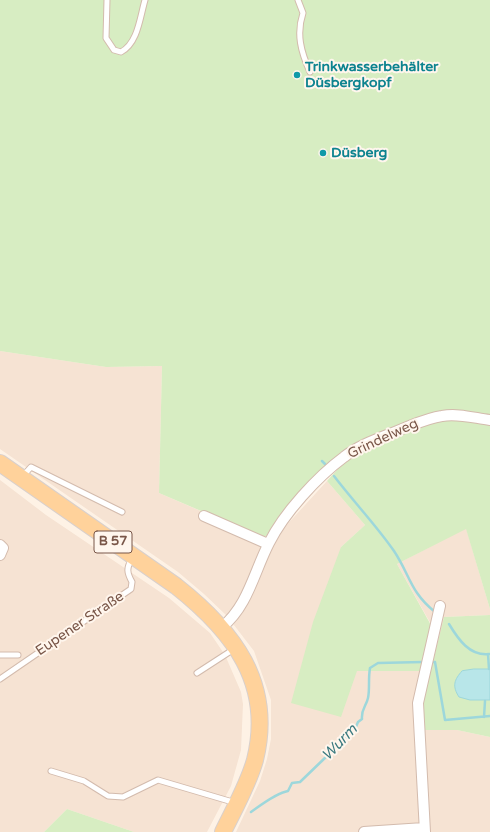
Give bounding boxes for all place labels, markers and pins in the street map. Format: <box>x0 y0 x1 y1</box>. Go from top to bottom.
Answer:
place label: Trinkwasserbehälter Düsbergkopf <box>305 59 438 92</box>
marker: Trinkwasserbehälter Düsbergkopf <box>292 70 302 80</box>
place label: Düsberg <box>331 145 387 161</box>
marker: Düsberg <box>318 148 328 158</box>

